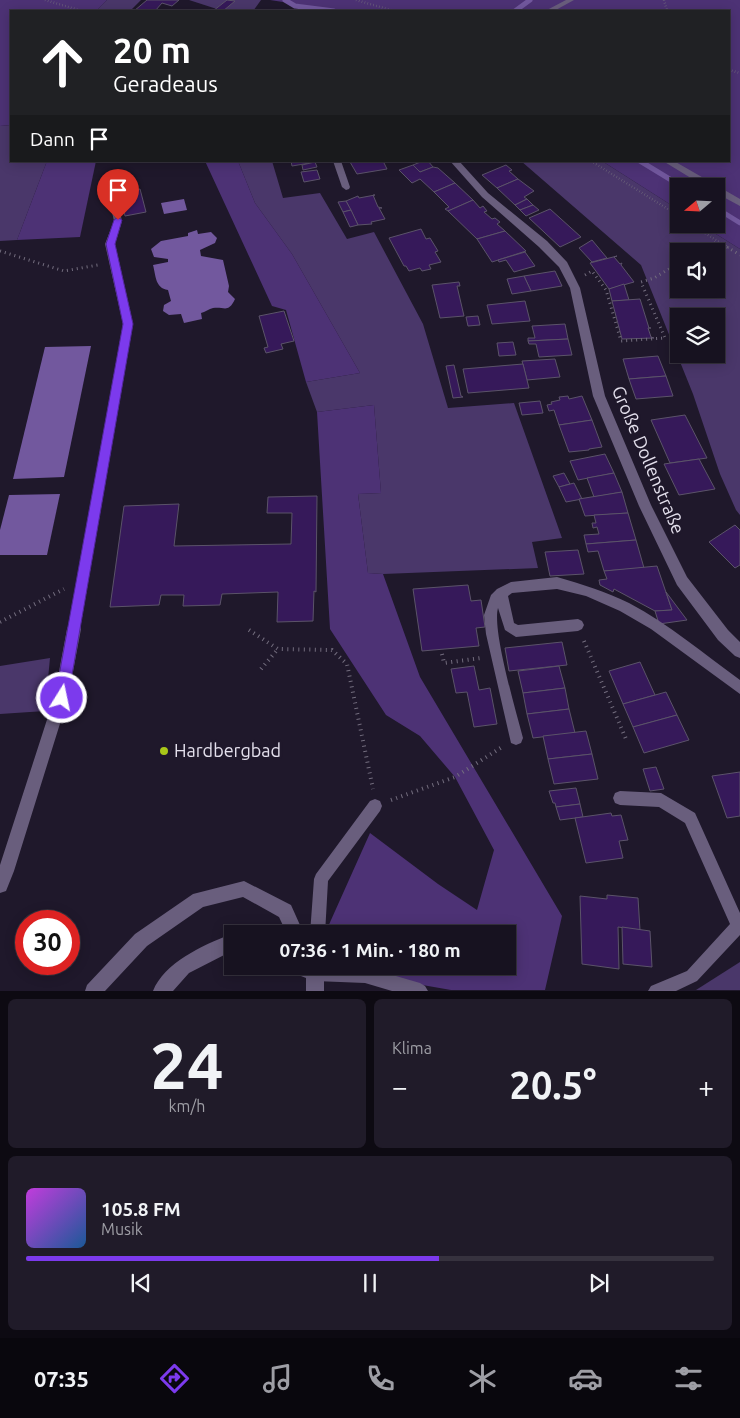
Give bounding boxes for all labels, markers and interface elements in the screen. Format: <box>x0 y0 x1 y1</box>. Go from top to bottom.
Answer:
icon: ahead <box>30 30 95 95</box>
text: 20 m <box>113 30 191 70</box>
text: Geradeaus <box>113 71 218 96</box>
icon: arrive <box>85 125 113 153</box>
text: Dann <box>30 128 75 150</box>
pin <box>97 169 139 220</box>
icon: arrive <box>104 176 132 204</box>
north arrow <box>670 178 725 232</box>
map controls <box>670 178 725 363</box>
button: sound <box>670 243 725 298</box>
button: layers <box>670 308 725 363</box>
street label: Große Dollenstraße <box>609 383 689 537</box>
position arrow <box>35 671 87 723</box>
place label: Hardbergbad <box>174 740 281 760</box>
marker: Hardbergbad <box>158 745 170 757</box>
speed limit sign: 30 <box>15 910 80 975</box>
text: 07:36 · 1 Min. · 180 m <box>279 939 461 961</box>
text: 24 <box>150 1028 224 1101</box>
text: Klima <box>392 1039 432 1057</box>
text: 20.5° <box>509 1064 597 1106</box>
text: − <box>392 1071 408 1102</box>
text: + <box>698 1071 714 1102</box>
text: km/h <box>169 1097 205 1115</box>
text: 105.8 FM <box>101 1198 181 1220</box>
text: Musik <box>101 1220 143 1238</box>
icon: previous <box>127 1269 155 1297</box>
icon: pause <box>356 1269 384 1297</box>
icon: next <box>585 1269 613 1297</box>
icon: directions <box>157 1361 192 1396</box>
icon: music <box>260 1361 295 1396</box>
icon: phone <box>363 1361 398 1396</box>
icon: climate <box>465 1361 500 1396</box>
icon: car <box>568 1361 603 1396</box>
icon: filters <box>671 1361 706 1396</box>
text: 07:35 <box>34 1366 89 1391</box>

